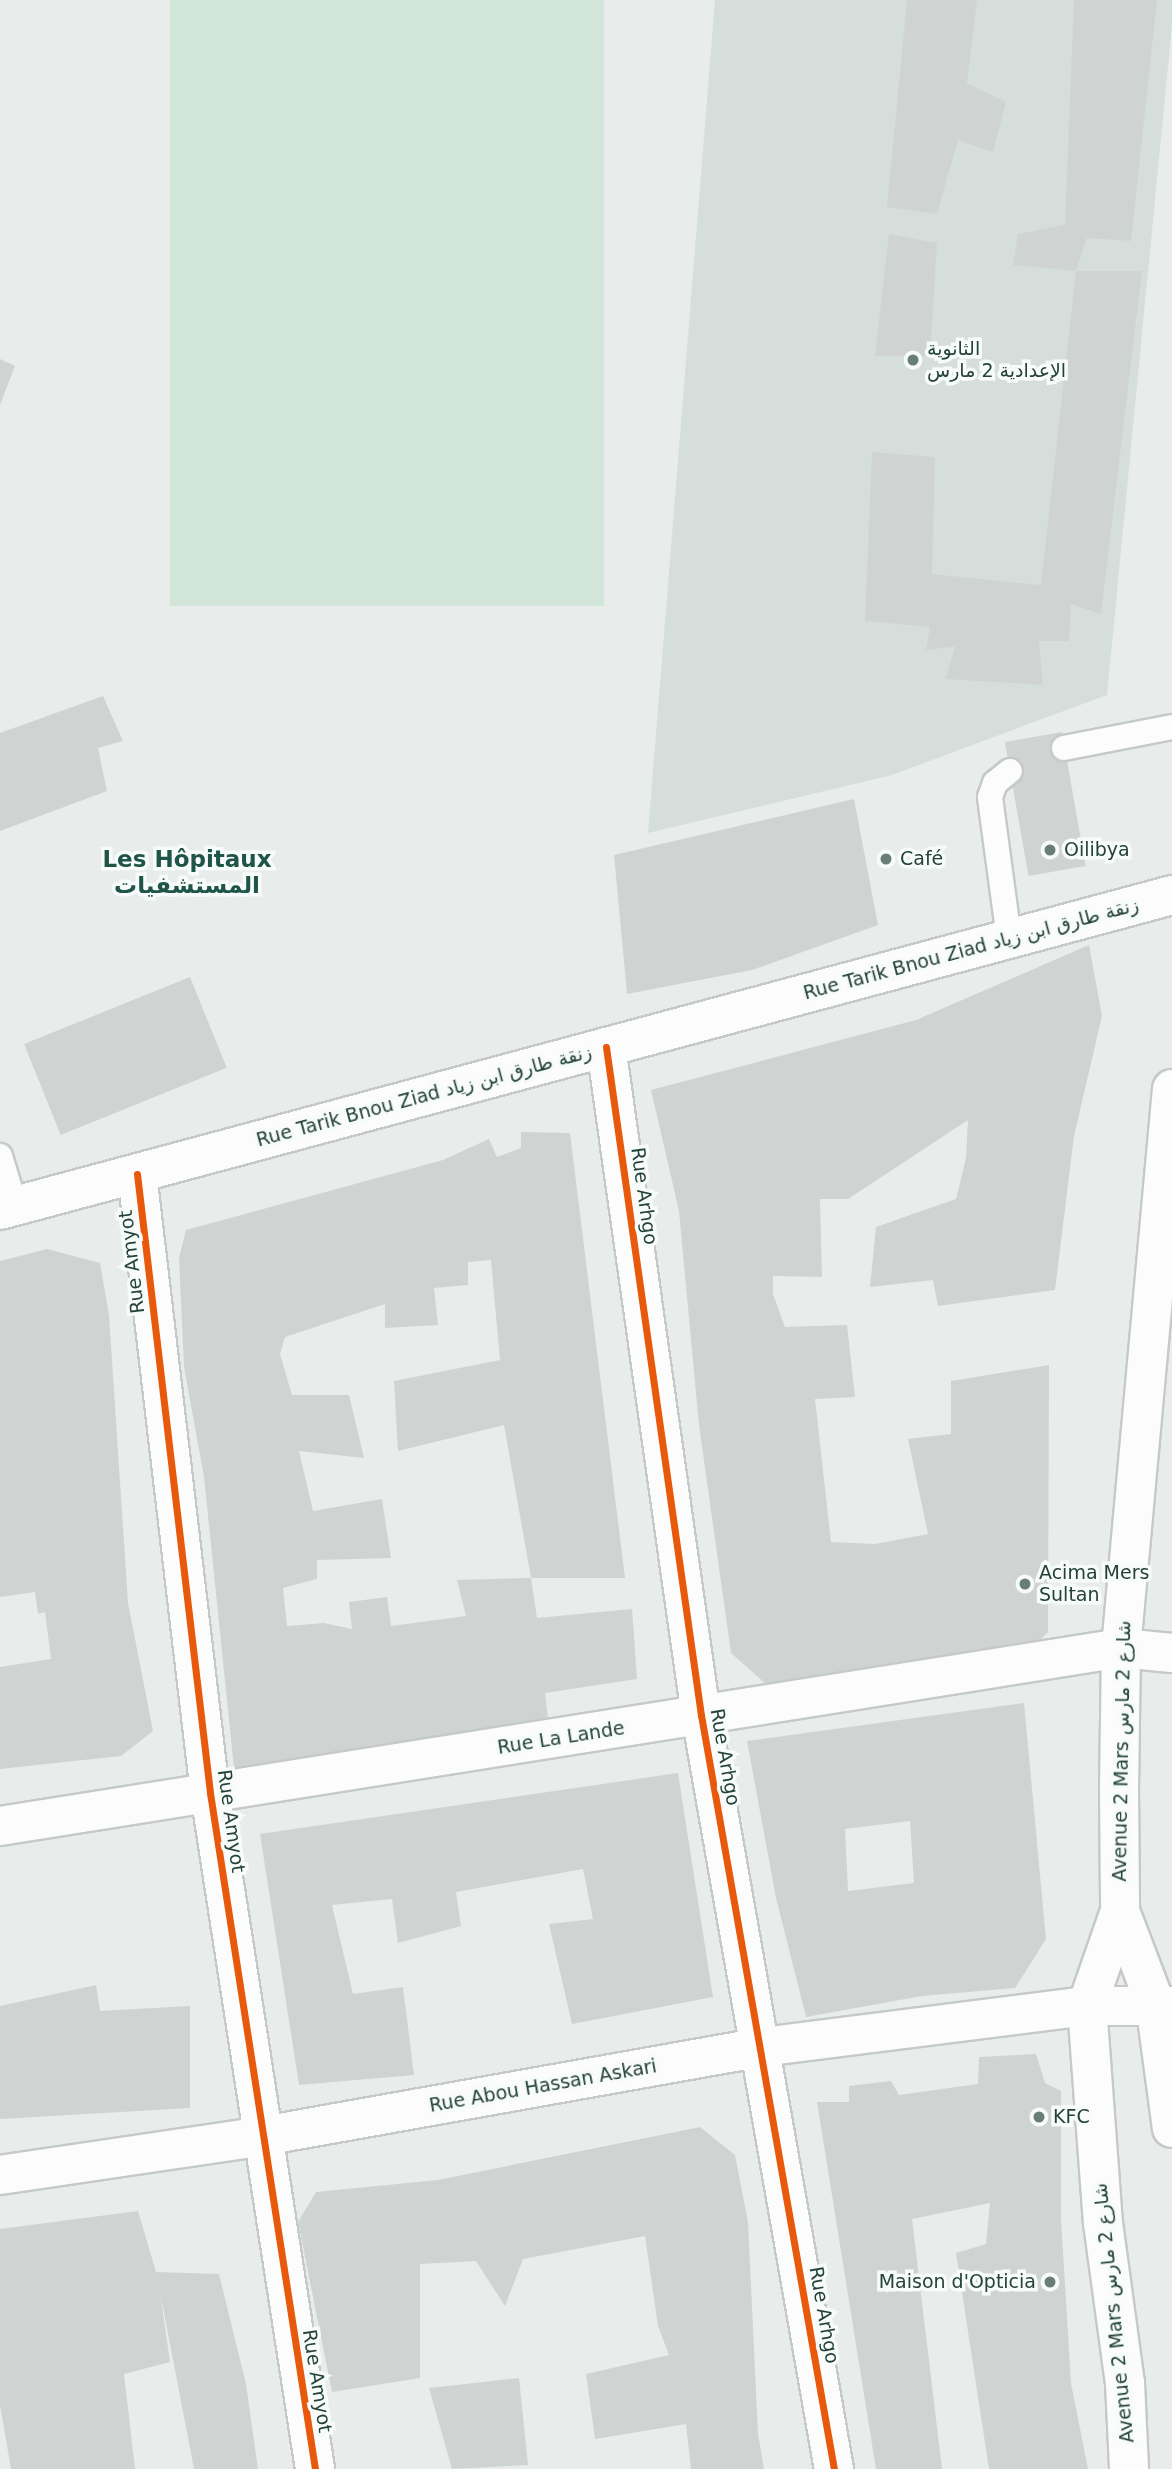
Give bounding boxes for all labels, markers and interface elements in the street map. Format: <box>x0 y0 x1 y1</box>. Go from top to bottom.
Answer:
place label: الثانوية الإعدادية 2 مارس <box>927 338 1066 382</box>
marker: الثانوية الإعدادية 2 مارس <box>905 352 921 368</box>
place label: Oilibya <box>1064 839 1130 861</box>
marker: Oilibya <box>1042 842 1058 858</box>
district label: Les Hôpitaux المستشفيات <box>102 845 272 899</box>
place label: Café <box>900 848 943 870</box>
marker: Café <box>878 851 894 867</box>
street label: Rue Tarik Bnou Ziad زنقة طارق ابن زياد <box>801 893 1141 1005</box>
street label: Rue Tarik Bnou Ziad زنقة طارق ابن زياد <box>254 1040 594 1152</box>
street label: Rue Arhgo <box>626 1146 662 1246</box>
street label: Rue Amyot <box>114 1209 150 1315</box>
place label: Acima Mers Sultan <box>1039 1562 1149 1606</box>
marker: Acima Mers Sultan <box>1017 1576 1033 1592</box>
street label: Avenue 2 Mars شارع 2 مارس <box>1108 1620 1136 1882</box>
street label: Rue Arhgo <box>705 1707 745 1807</box>
street label: Rue La Lande <box>496 1717 626 1759</box>
street label: Rue Amyot <box>212 1768 250 1874</box>
street label: Rue Abou Hassan Askari <box>427 2055 659 2117</box>
place label: KFC <box>1053 2106 1090 2128</box>
marker: KFC <box>1031 2109 1047 2125</box>
street label: Avenue 2 Mars شارع 2 مارس <box>1089 2182 1139 2444</box>
street label: Rue Arhgo <box>804 2265 844 2365</box>
place label: Maison d'Opticia <box>879 2271 1036 2293</box>
marker: Maison d'Opticia <box>1042 2274 1058 2290</box>
street label: Rue Amyot <box>298 2328 336 2434</box>

